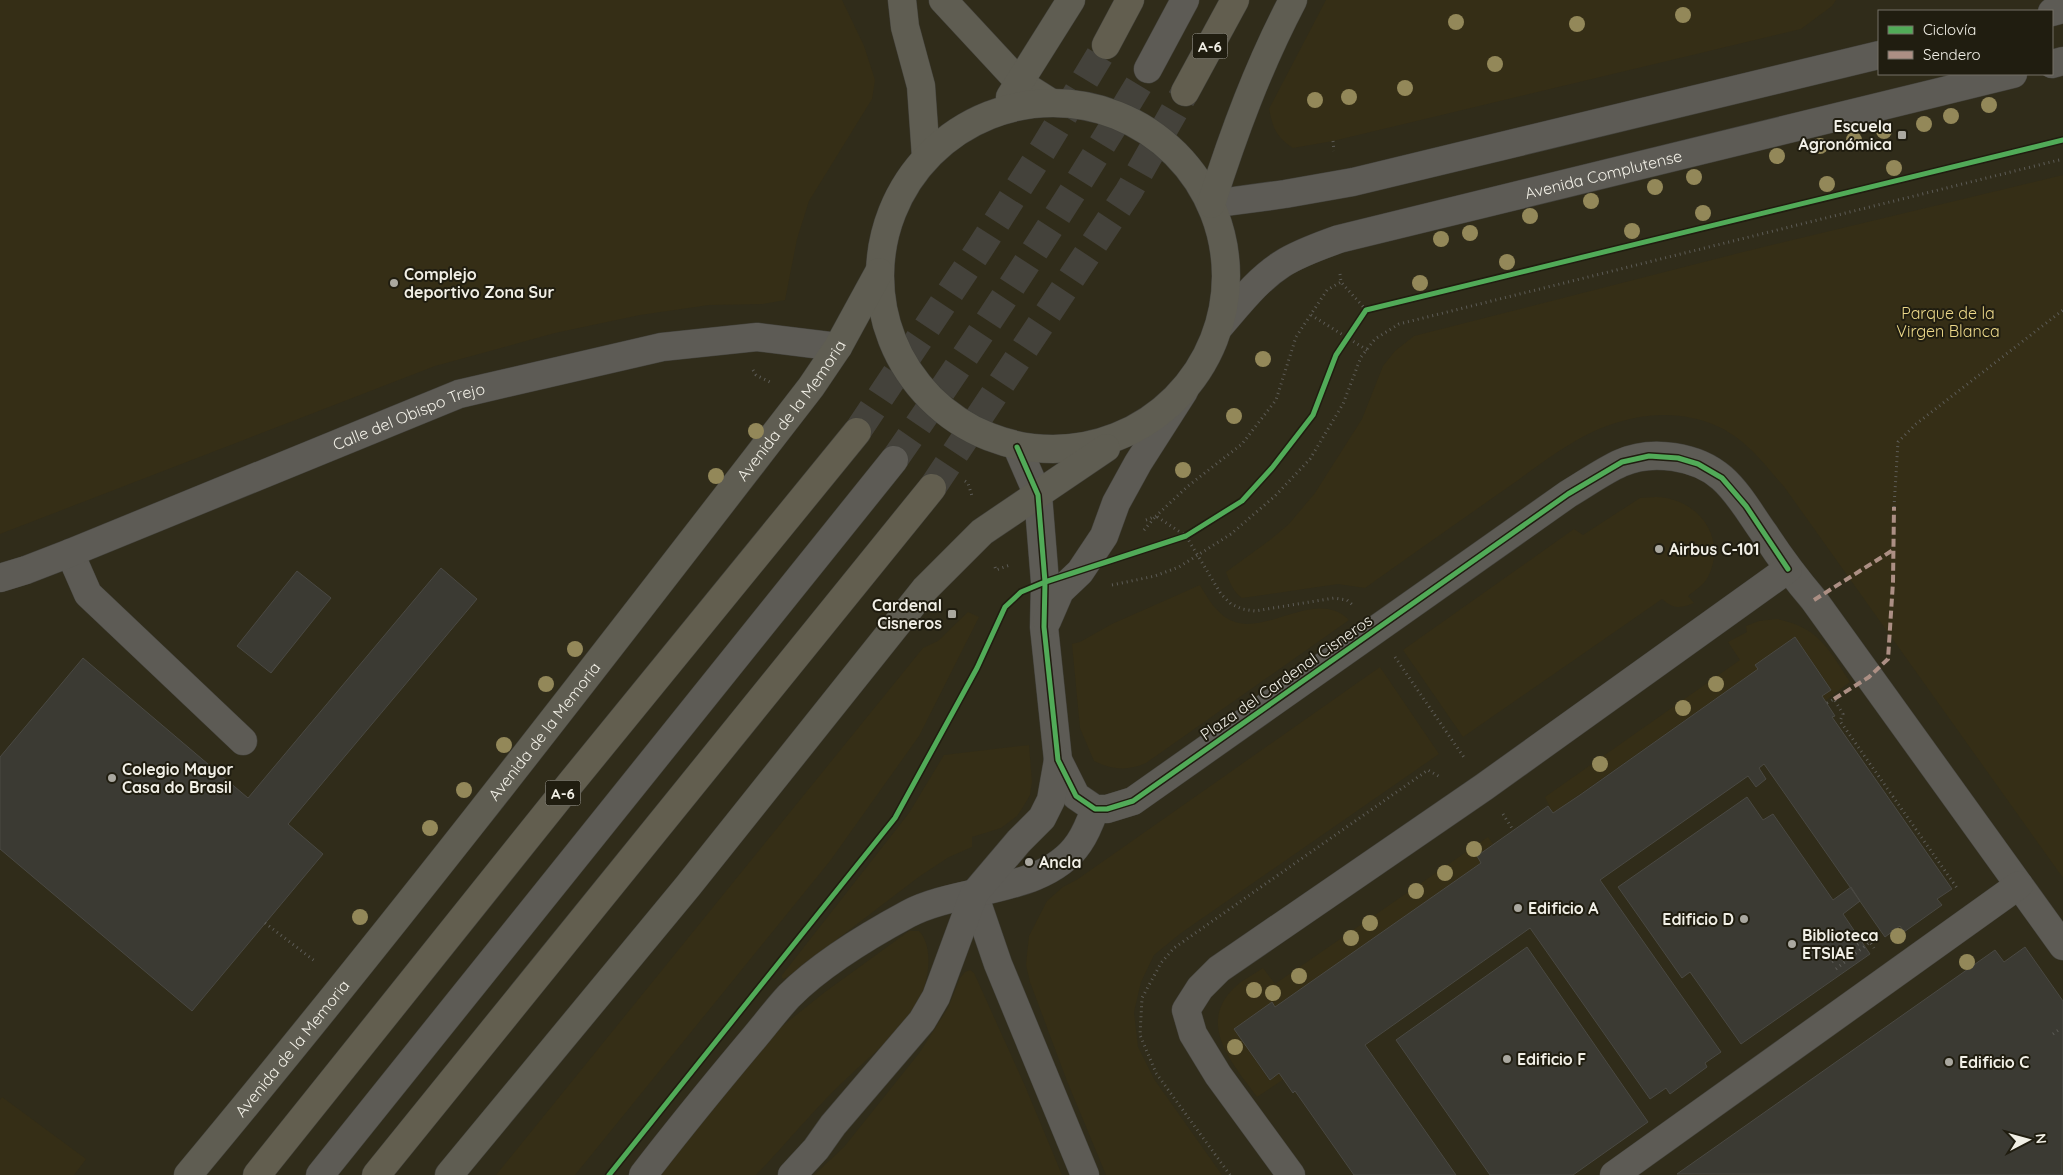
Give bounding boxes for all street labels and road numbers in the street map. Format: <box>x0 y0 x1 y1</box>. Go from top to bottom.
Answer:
road number: A-6 <box>1192 34 1228 58</box>
street label: Avenida Complutense <box>1523 145 1684 203</box>
street label: Avenida de la Memoria <box>732 337 850 485</box>
street label: Calle del Obispo Trejo <box>330 378 487 455</box>
street label: Plaza del Cardenal Cisneros <box>1196 610 1376 744</box>
street label: Avenida de la Memoria <box>484 658 604 805</box>
road number: A-6 <box>546 780 580 806</box>
street label: Avenida de la Memoria <box>230 976 354 1121</box>

